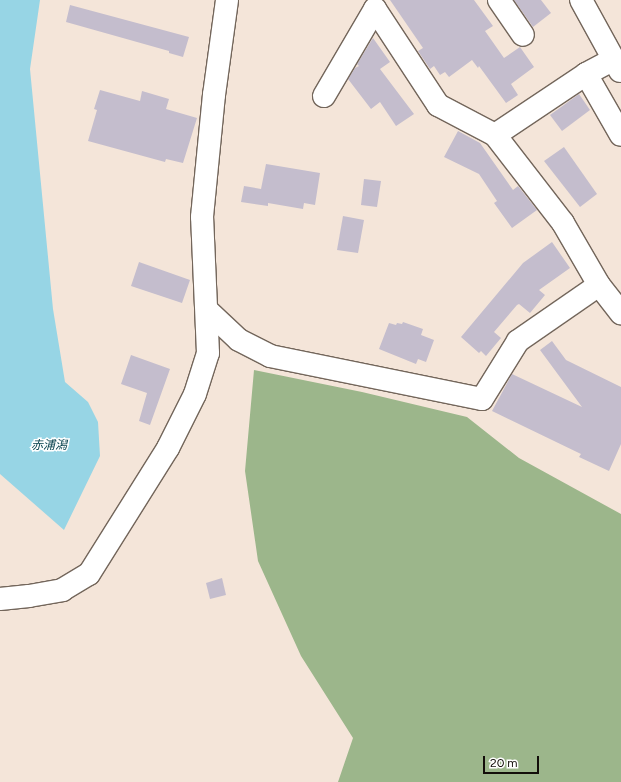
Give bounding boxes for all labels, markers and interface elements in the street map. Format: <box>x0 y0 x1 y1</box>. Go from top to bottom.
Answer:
water label: 赤浦潟 <box>31 439 67 453</box>
scale bar <box>485 748 541 774</box>
text: 20 m <box>490 756 518 770</box>

